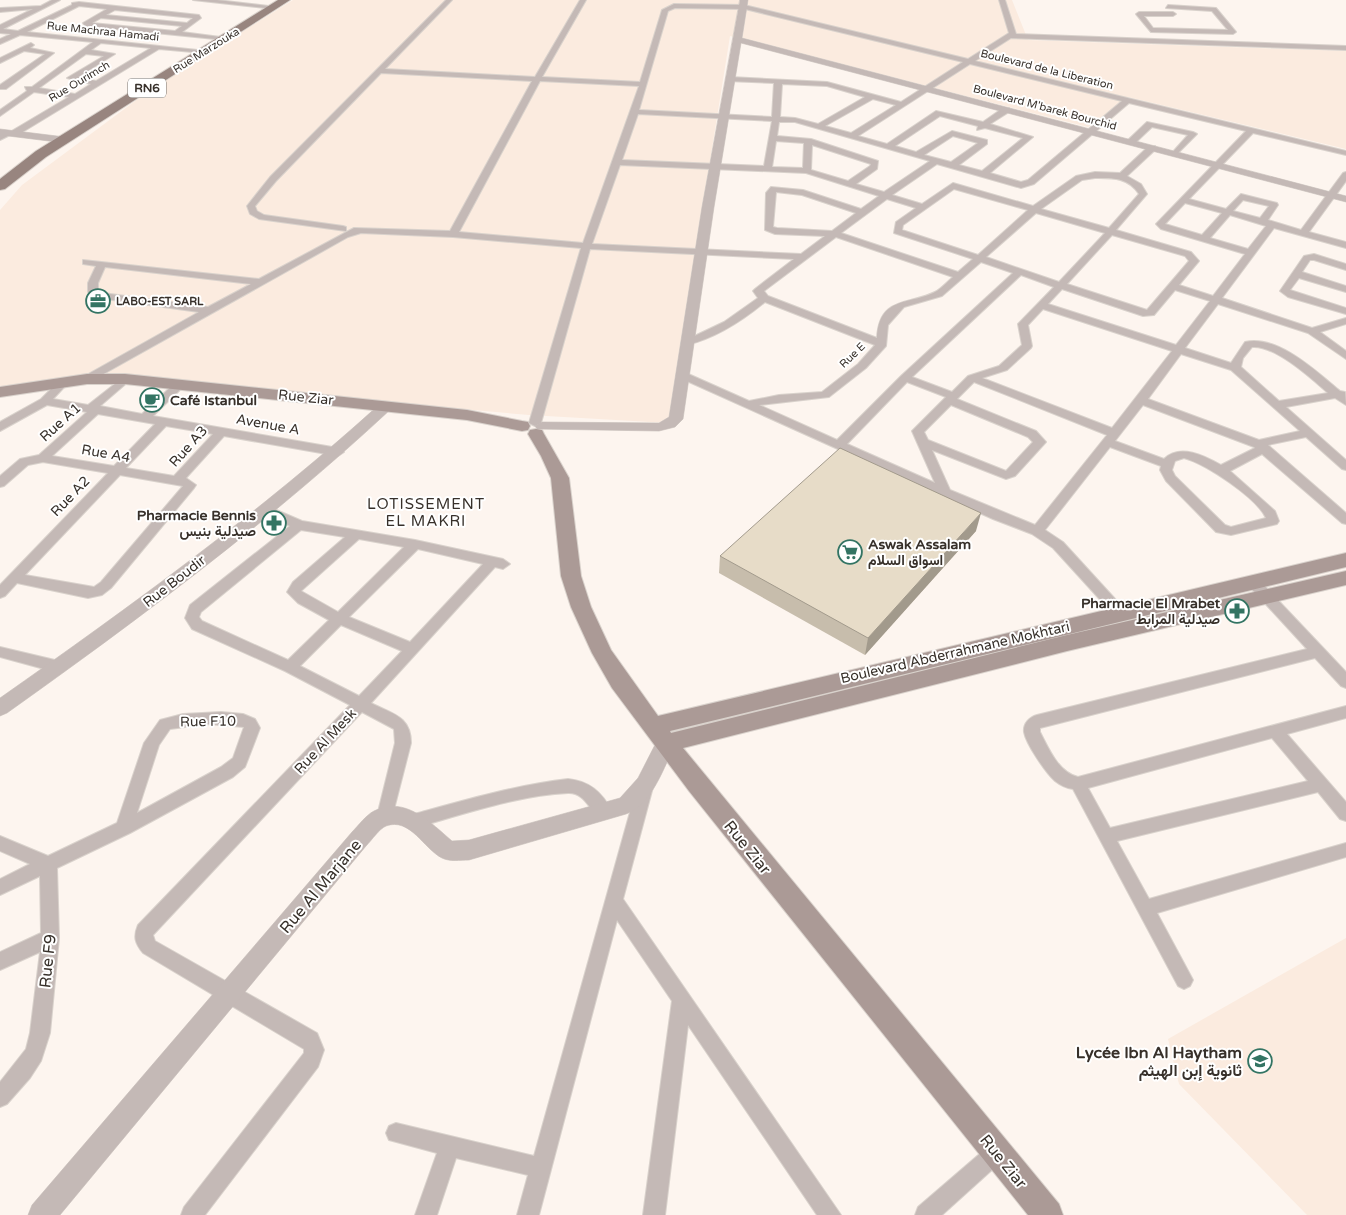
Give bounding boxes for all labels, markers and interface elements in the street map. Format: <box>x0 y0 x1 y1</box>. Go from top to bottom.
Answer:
street label: Rue Machraa Hamadi <box>46 19 160 44</box>
street label: Rue Marzouka <box>171 25 242 76</box>
street label: Boulevard de la Liberation <box>979 47 1115 92</box>
street label: Rue Ourimch <box>46 58 112 105</box>
road number: RN6 <box>128 78 166 98</box>
street label: Boulevard M'barek Bourchid <box>972 82 1118 133</box>
office icon: LABO-EST SARL <box>85 288 111 314</box>
place label: LABO-EST SARL <box>116 295 204 308</box>
street label: Rue E <box>837 340 868 371</box>
street label: Rue Ziar <box>277 386 335 409</box>
cafe icon: Café Istanbul <box>139 387 165 413</box>
place label: Café Istanbul <box>170 392 257 409</box>
street label: Rue A1 <box>36 400 84 445</box>
street label: Avenue A <box>235 411 301 438</box>
street label: Rue A3 <box>166 422 211 470</box>
street label: Rue A4 <box>80 441 132 466</box>
street label: Rue A2 <box>47 473 94 520</box>
district label: LOTISSEMENT EL MAKRI <box>367 495 485 530</box>
place label: Pharmacie Bennis صيدلية بنيس <box>137 507 256 540</box>
pharmacy icon: Pharmacie Bennis صيدلية بنيس <box>261 510 287 536</box>
place label: Aswak Assalam اسواق السلام <box>868 536 971 569</box>
supermarket icon: Aswak Assalam اسواق السلام <box>837 539 863 565</box>
street label: Rue Boudir <box>140 551 209 611</box>
place label: Pharmacie El Mrabet صيدلية المرابط <box>1081 595 1221 628</box>
pharmacy icon: Pharmacie El Mrabet صيدلية المرابط <box>1224 598 1250 624</box>
street label: Boulevard Abderrahmane Mokhtari <box>839 618 1071 687</box>
street label: Rue Al Mesk <box>291 705 360 778</box>
street label: Rue F10 <box>180 713 236 730</box>
street label: Rue Ziar <box>719 817 776 879</box>
street label: Rue Al Marjane <box>276 835 366 938</box>
street label: Rue F9 <box>35 933 61 989</box>
place label: Lycée Ibn Al Haytham ثانوية إبن الهيثم <box>1076 1043 1242 1081</box>
school or university icon: Lycée Ibn Al Haytham ثانوية إبن الهيثم <box>1247 1048 1273 1074</box>
street label: Rue Ziar <box>975 1131 1032 1193</box>

